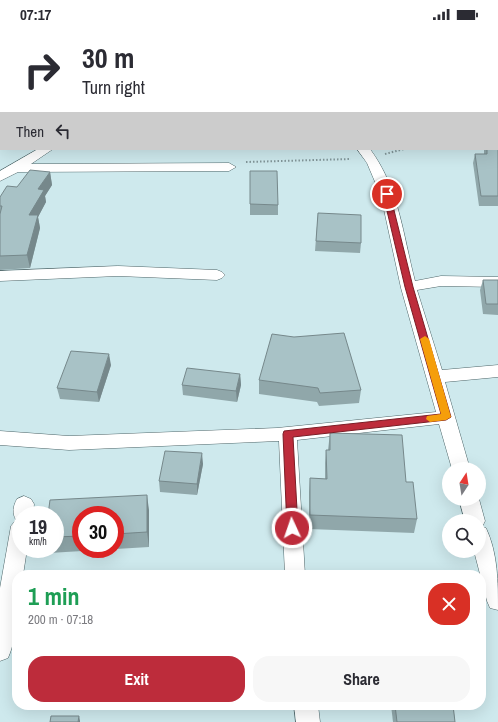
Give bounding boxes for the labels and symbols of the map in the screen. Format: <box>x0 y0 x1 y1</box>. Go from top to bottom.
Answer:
pin <box>370 177 404 211</box>
north arrow <box>442 462 486 506</box>
speed limit sign: 30 <box>72 506 124 558</box>
position arrow <box>271 507 313 549</box>

